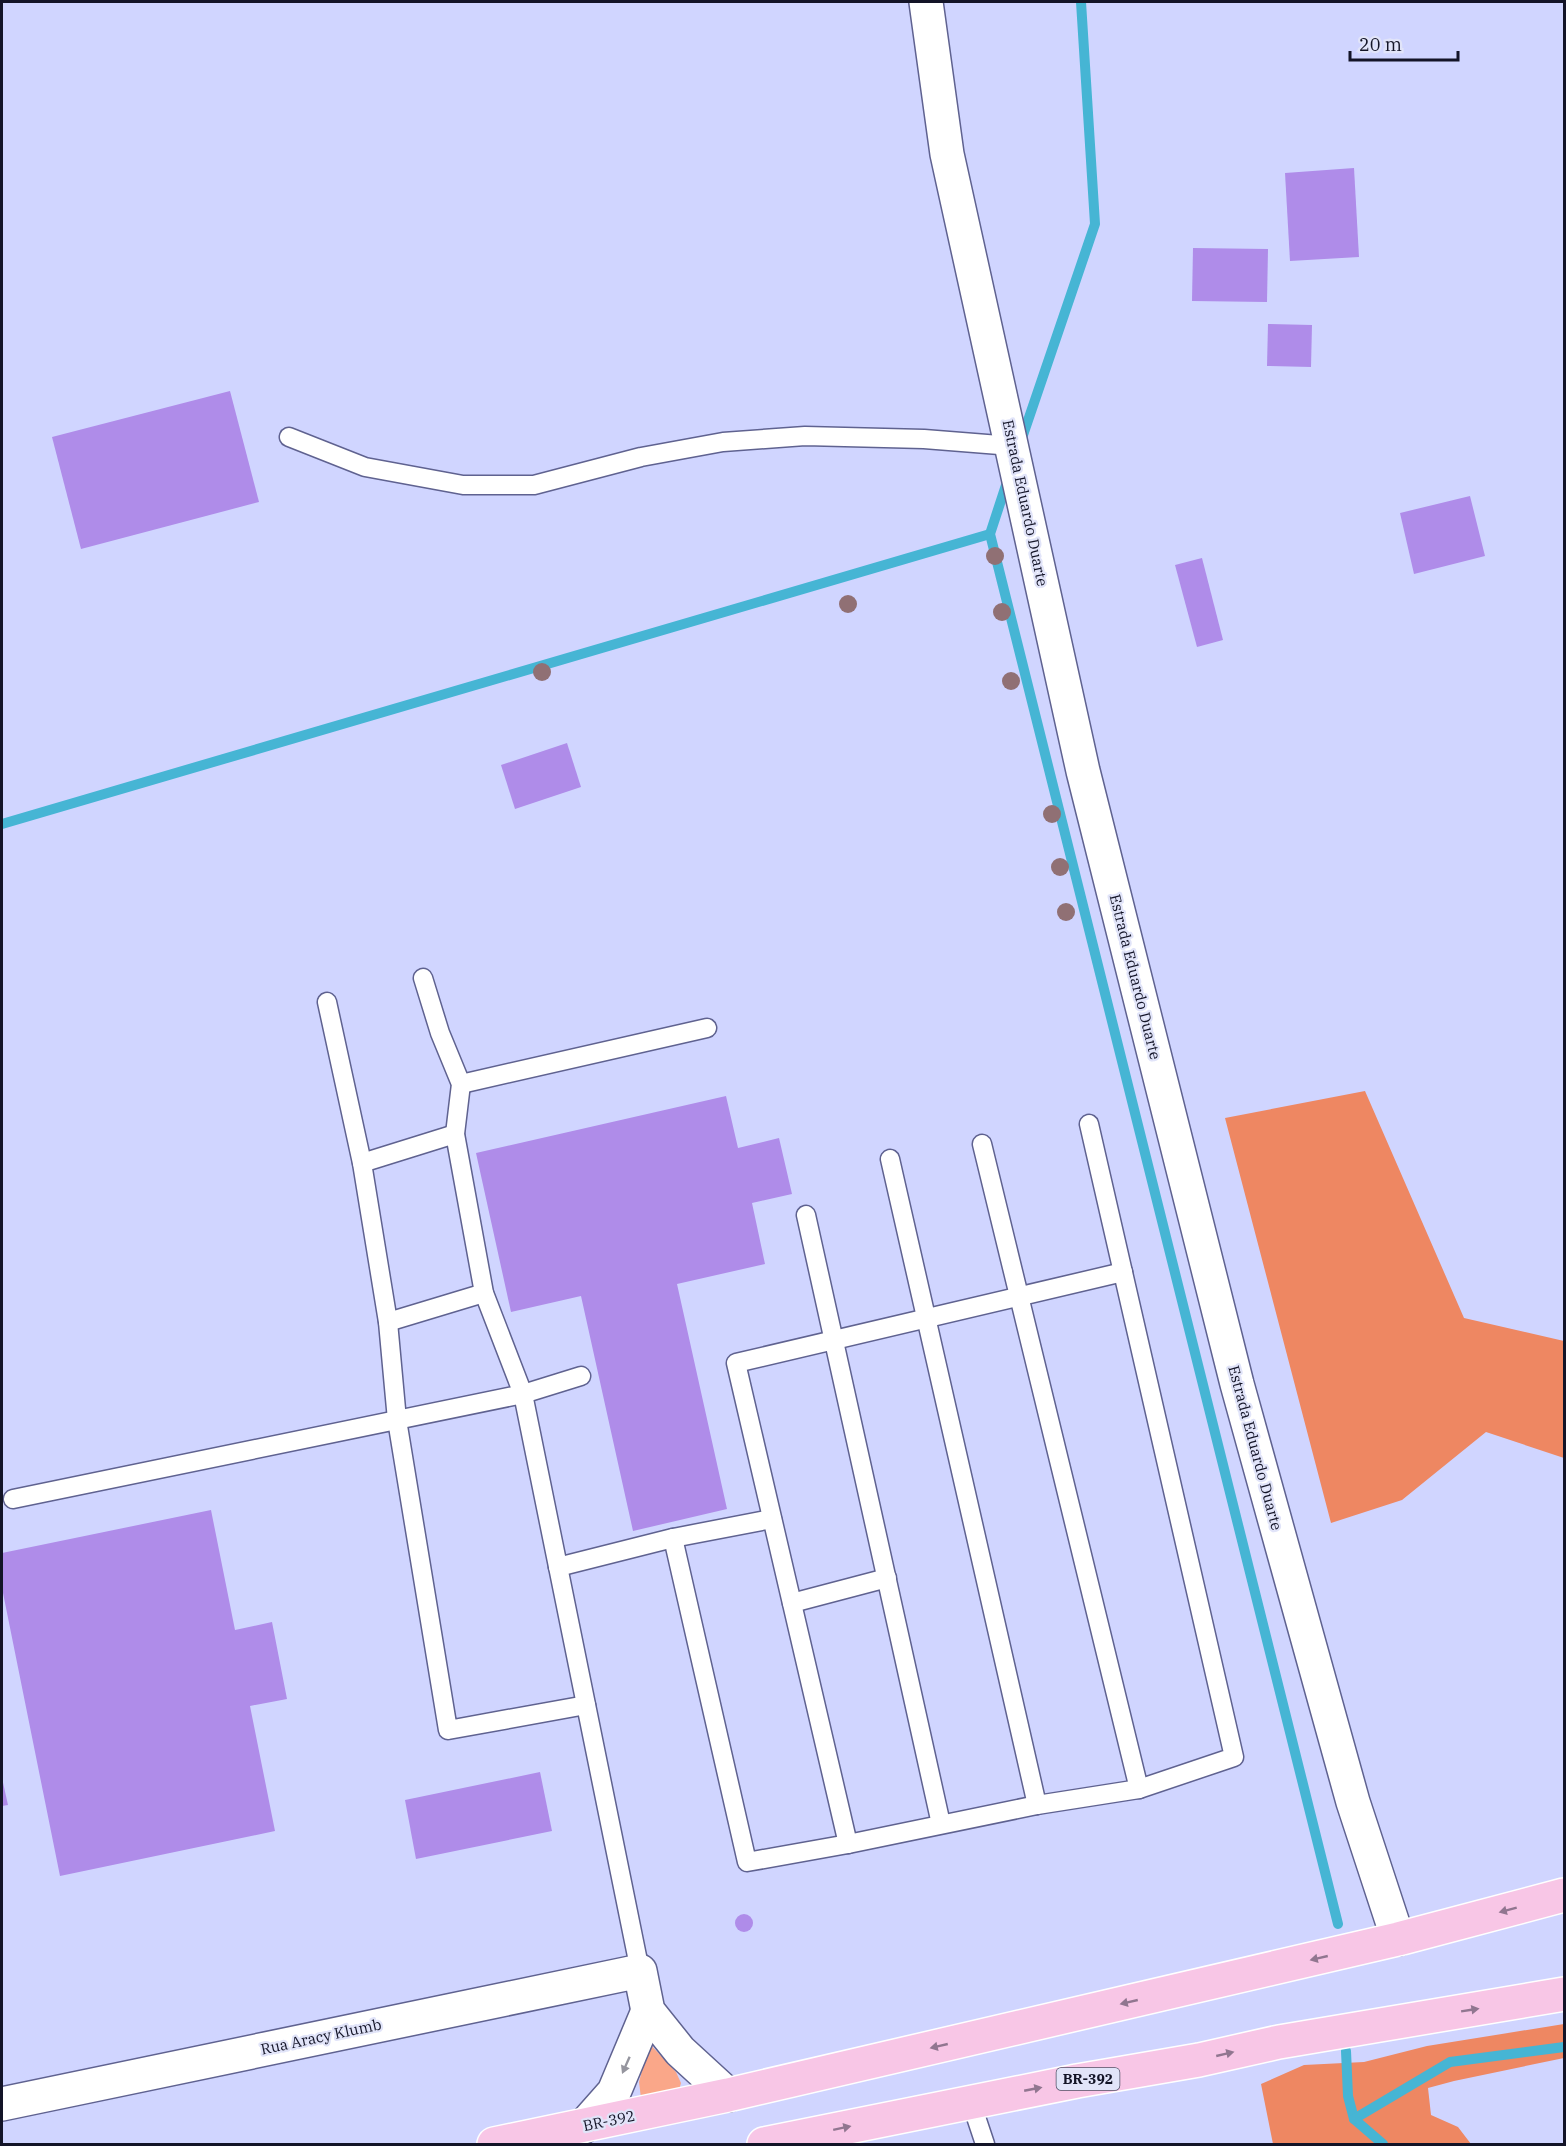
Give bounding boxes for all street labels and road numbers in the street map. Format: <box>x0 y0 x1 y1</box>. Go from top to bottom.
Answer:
street label: Estrada Eduardo Duarte <box>999 418 1052 588</box>
street label: Estrada Eduardo Duarte <box>1106 892 1165 1062</box>
street label: Estrada Eduardo Duarte <box>1224 1363 1287 1532</box>
street label: Rua Aracy Klumb <box>259 2014 383 2059</box>
road number: BR-392 <box>1056 2068 1120 2090</box>
street label: BR-392 <box>581 2106 637 2135</box>

